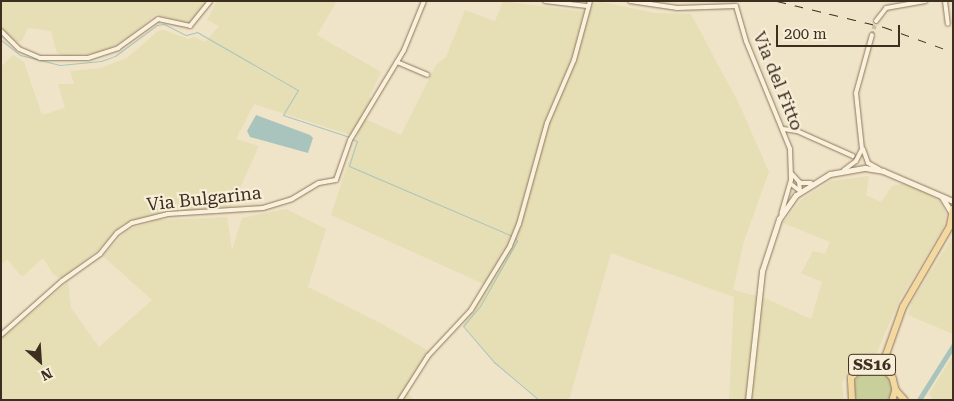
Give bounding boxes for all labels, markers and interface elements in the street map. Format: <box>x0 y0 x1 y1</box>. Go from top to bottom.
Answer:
scale bar <box>779 15 903 47</box>
text: 200 m <box>784 25 827 43</box>
street label: Via del Fitto <box>748 28 808 134</box>
street label: Via Bulgarina <box>145 182 263 216</box>
north arrow <box>15 336 65 386</box>
road number: SS16 <box>847 352 897 378</box>
text: N <box>38 365 55 384</box>

